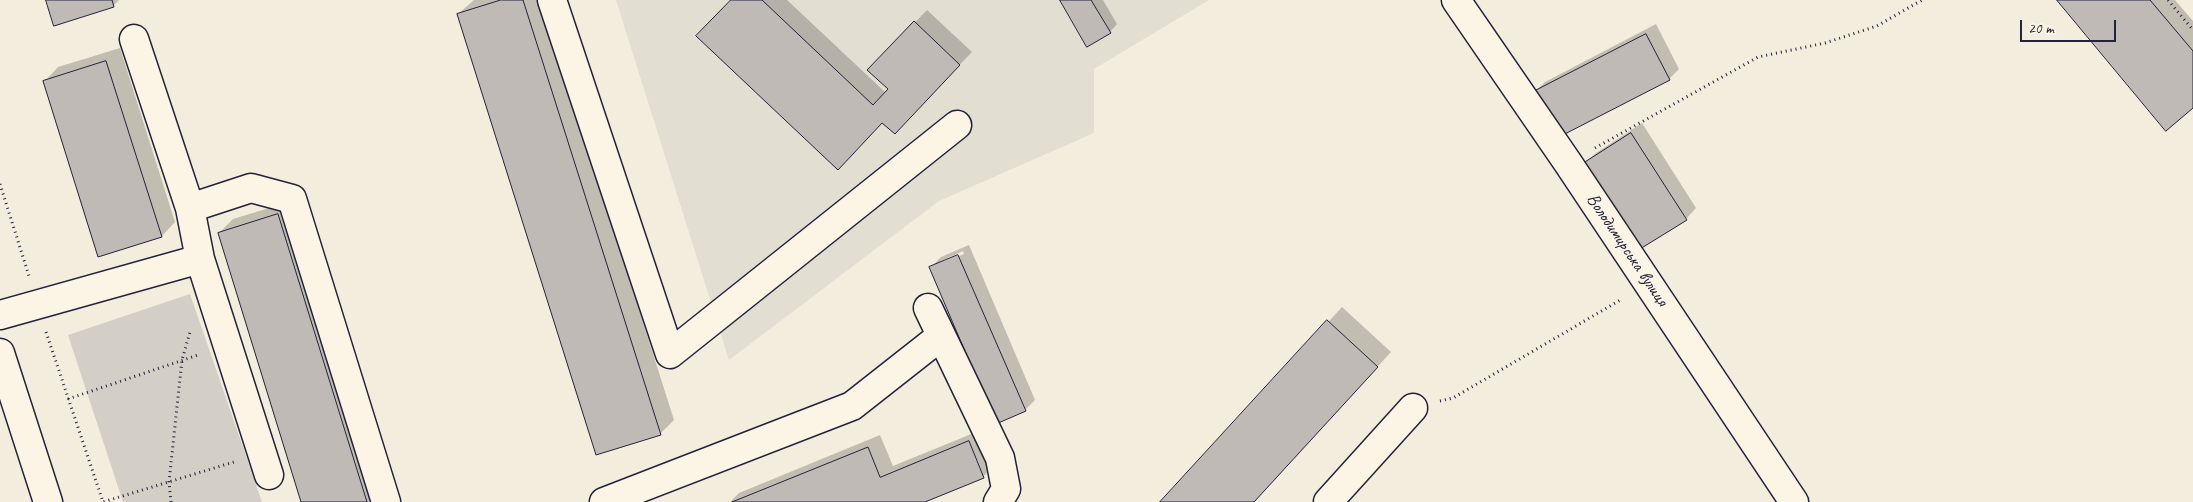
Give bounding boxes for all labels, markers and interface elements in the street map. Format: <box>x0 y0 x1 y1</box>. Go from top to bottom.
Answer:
scale bar <box>2023 10 2119 42</box>
text: 20 m <box>2028 19 2054 38</box>
street label: Володимирська вулиця <box>1581 190 1673 310</box>

